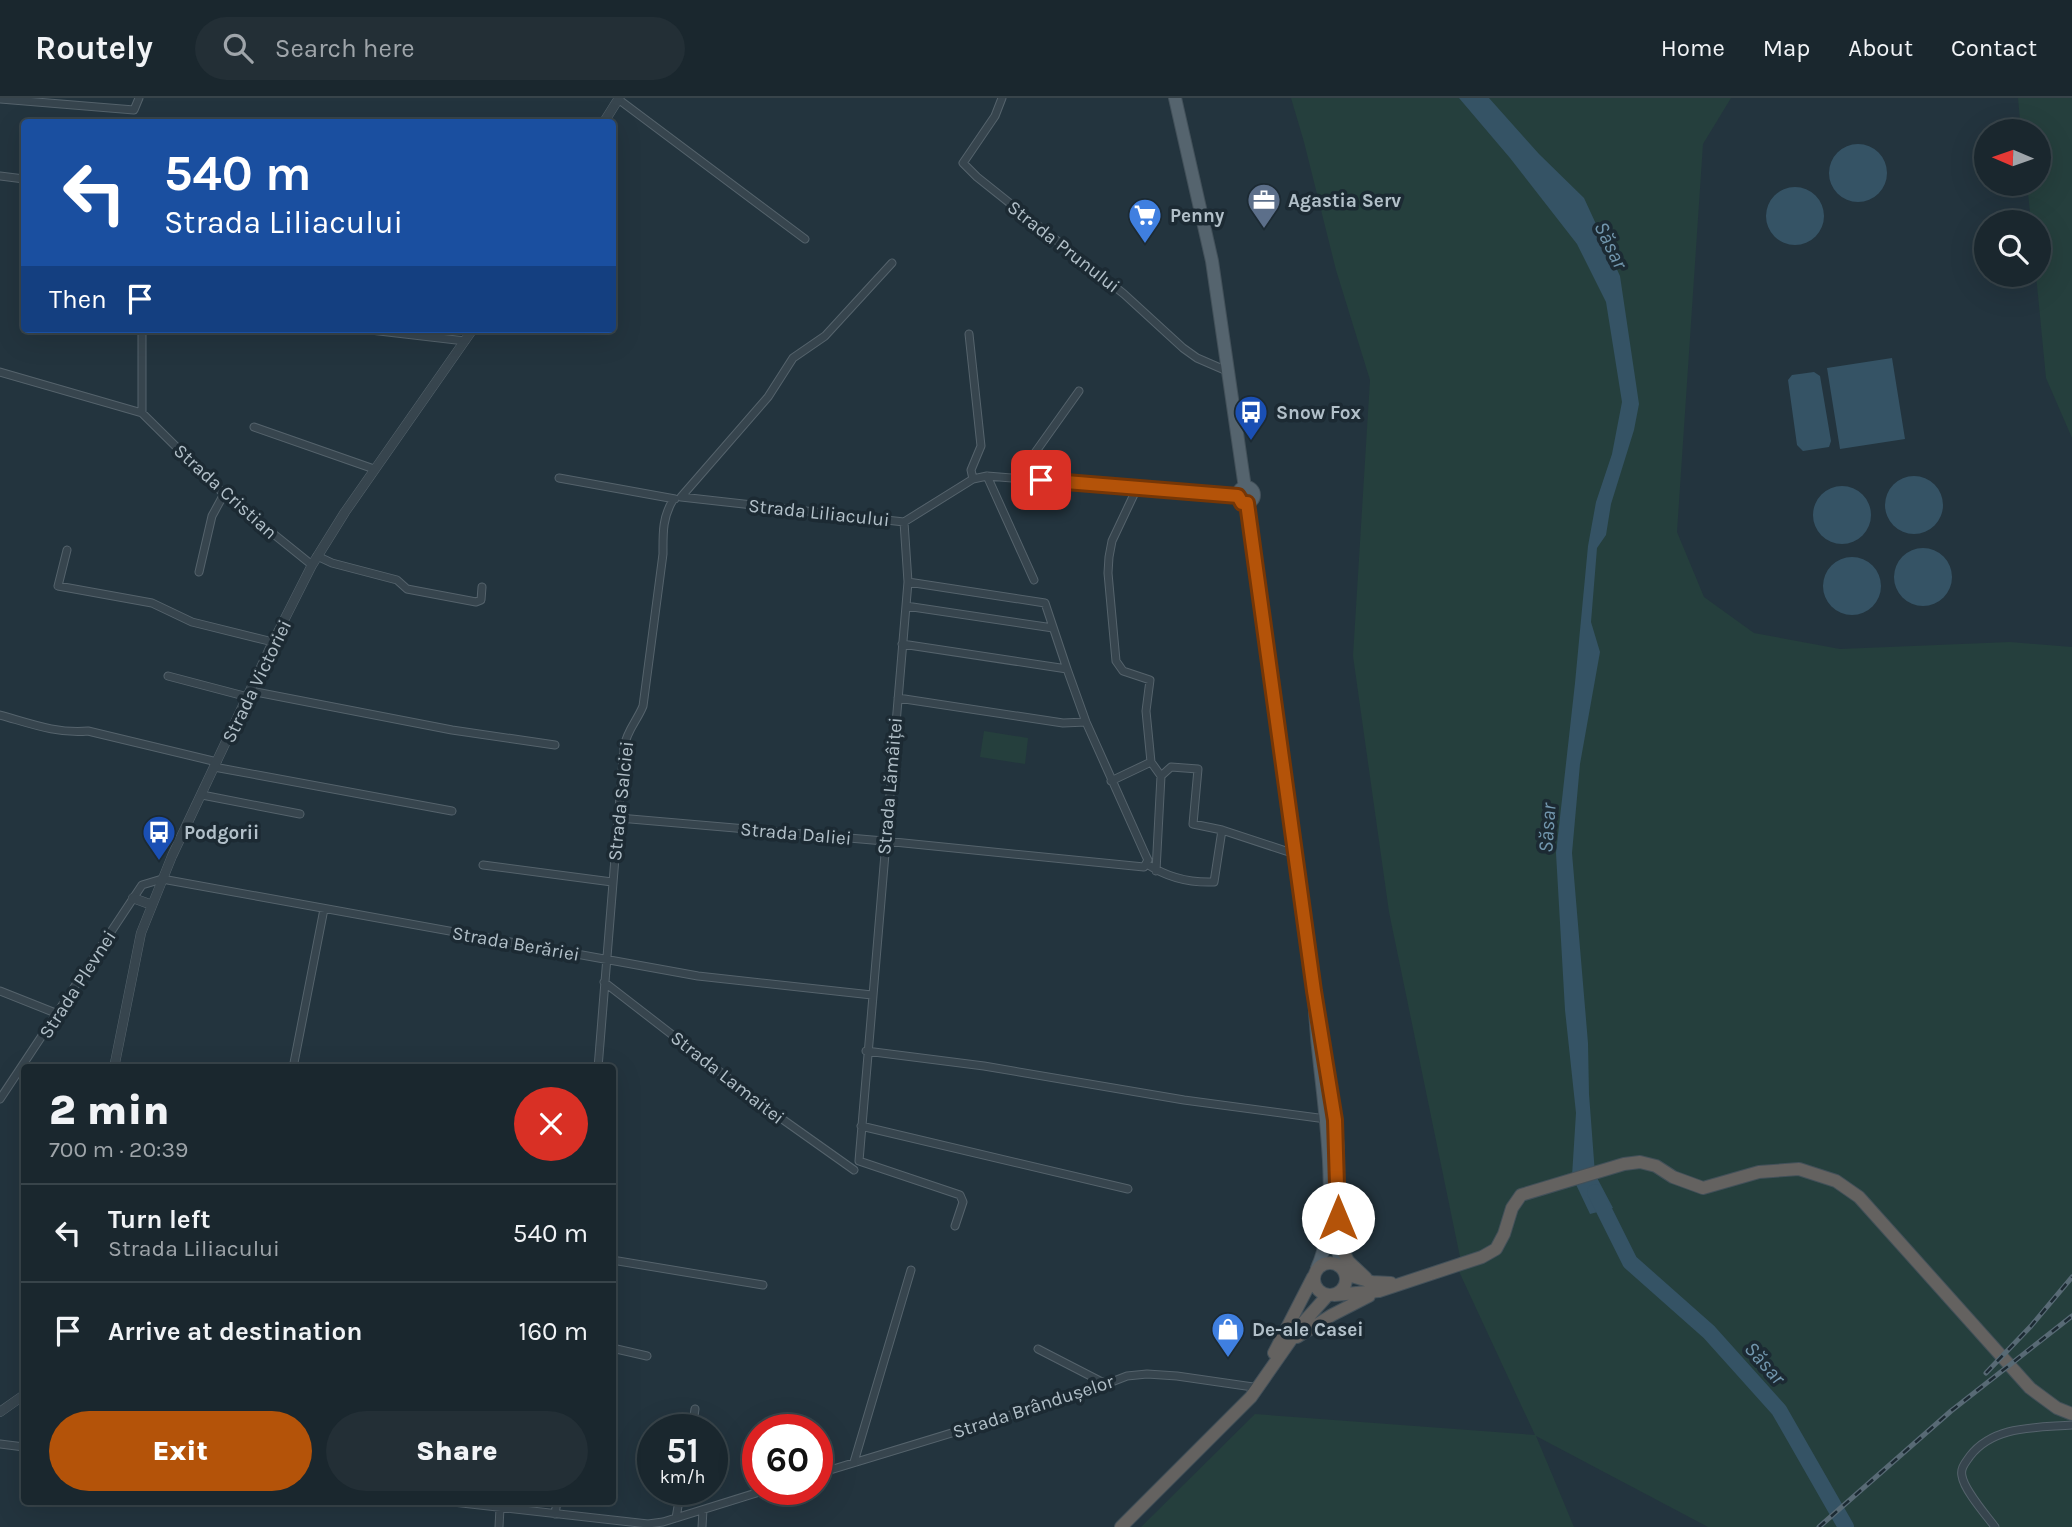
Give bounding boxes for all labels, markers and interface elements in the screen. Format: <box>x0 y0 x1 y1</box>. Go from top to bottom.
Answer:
search box <box>195 17 685 80</box>
text: Routely <box>35 29 153 67</box>
icon: search <box>219 29 257 67</box>
text: Search here <box>275 33 415 64</box>
text: Home <box>1661 34 1725 62</box>
text: Map <box>1763 34 1810 62</box>
text: About <box>1848 34 1913 62</box>
text: Contact <box>1951 34 2037 62</box>
north arrow <box>1974 119 2051 196</box>
map controls <box>1974 119 2051 287</box>
text: 540 m <box>164 145 312 202</box>
icon: left <box>49 147 140 238</box>
office icon: Agastia Serv <box>1245 181 1283 230</box>
place label: Agastia Serv <box>1288 190 1401 212</box>
street label: Strada Prunului <box>1003 196 1124 297</box>
supermarket icon: Penny <box>1126 196 1164 245</box>
text: Strada Liliacului <box>164 204 403 241</box>
place label: Penny <box>1170 205 1225 227</box>
button: search <box>1974 210 2051 287</box>
water label: Săsar <box>1589 217 1633 273</box>
icon: arrive <box>121 280 159 318</box>
text: Then <box>49 284 107 315</box>
bus stop icon: Snow Fox <box>1232 393 1270 442</box>
place label: Snow Fox <box>1276 402 1361 424</box>
street label: Strada Cristian <box>169 440 281 544</box>
pin <box>1011 450 1071 510</box>
icon: arrive <box>1022 461 1060 499</box>
street label: Strada Liliacului <box>747 495 891 531</box>
street label: Strada Victoriei <box>218 616 296 746</box>
street label: Strada Lămâiței <box>873 716 907 856</box>
street label: Strada Salciei <box>604 740 638 862</box>
water label: Săsar <box>1533 802 1561 854</box>
bus stop icon: Podgorii <box>140 813 178 862</box>
street label: Strada Daliei <box>739 818 852 850</box>
place label: Podgorii <box>184 822 259 844</box>
street label: Strada Berăriei <box>450 922 581 966</box>
street label: Strada Plevnei <box>35 926 121 1043</box>
street label: Strada Lamaitei <box>666 1027 789 1129</box>
text: 2 min <box>49 1085 169 1135</box>
button: close <box>514 1087 588 1161</box>
text: 700 m · 20:39 <box>49 1136 188 1163</box>
position arrow <box>1301 1181 1375 1255</box>
text: Turn left <box>108 1204 210 1235</box>
icon: left <box>49 1214 87 1252</box>
text: 540 m <box>513 1218 588 1249</box>
text: Strada Liliacului <box>108 1235 280 1262</box>
shop icon: De-ale Casei <box>1209 1310 1247 1359</box>
icon: arrive <box>49 1312 87 1350</box>
text: Arrive at destination <box>108 1316 362 1347</box>
text: 160 m <box>519 1316 588 1347</box>
place label: De-ale Casei <box>1252 1319 1363 1341</box>
water label: Săsar <box>1739 1336 1791 1390</box>
street label: Strada Brândușelor <box>950 1371 1117 1443</box>
button: Exit <box>49 1411 312 1491</box>
button: Share <box>326 1411 588 1491</box>
speed limit sign: 60 <box>742 1414 833 1505</box>
text: 51 <box>666 1430 699 1471</box>
text: km/h <box>660 1466 705 1488</box>

